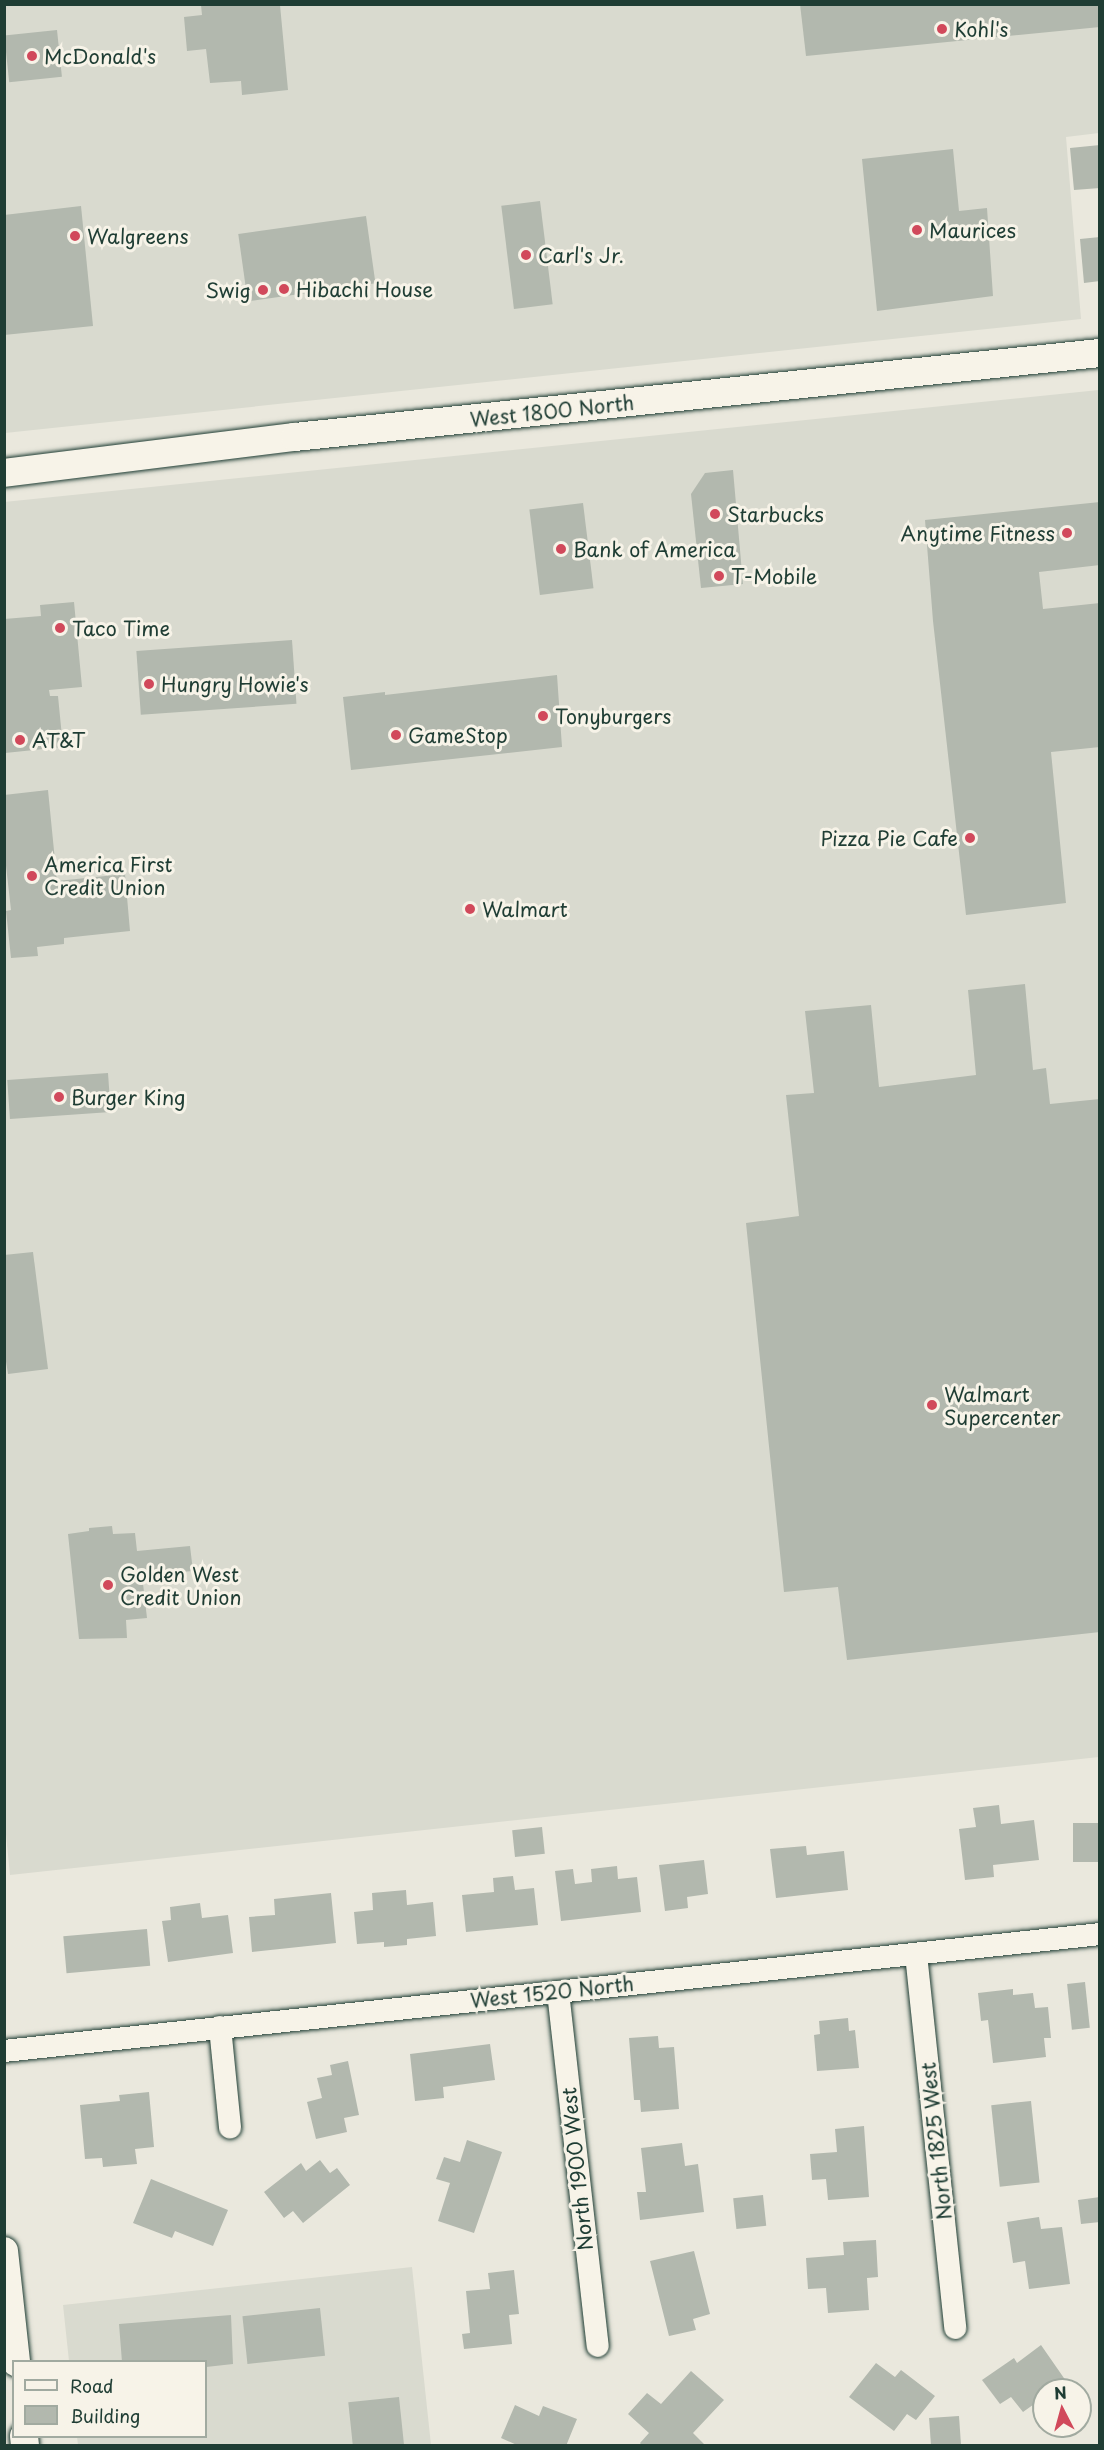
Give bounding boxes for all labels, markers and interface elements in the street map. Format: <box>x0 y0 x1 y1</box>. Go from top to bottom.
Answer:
place label: Kohl's <box>954 17 1008 41</box>
marker: Kohl's <box>935 22 949 36</box>
place label: McDonald's <box>44 44 156 68</box>
marker: McDonald's <box>25 49 39 63</box>
place label: Maurices <box>929 218 1016 242</box>
marker: Maurices <box>910 223 924 237</box>
place label: Walgreens <box>87 224 189 248</box>
marker: Walgreens <box>68 229 82 243</box>
place label: Carl's Jr. <box>538 243 625 267</box>
marker: Carl's Jr. <box>519 248 533 262</box>
place label: Hibachi House <box>296 277 434 301</box>
place label: Swig <box>205 278 251 302</box>
marker: Hibachi House <box>277 282 291 296</box>
marker: Swig <box>256 283 270 297</box>
street label: West 1800 North <box>469 390 635 432</box>
place label: Starbucks <box>727 502 824 526</box>
marker: Starbucks <box>708 507 722 521</box>
place label: Anytime Fitness <box>901 521 1055 545</box>
marker: Anytime Fitness <box>1060 526 1074 540</box>
place label: Bank of America <box>573 537 736 561</box>
marker: Bank of America <box>554 542 568 556</box>
place label: T-Mobile <box>731 564 817 588</box>
marker: T-Mobile <box>712 569 726 583</box>
place label: Taco Time <box>72 616 171 640</box>
marker: Taco Time <box>53 621 67 635</box>
place label: Hungry Howie's <box>161 672 309 696</box>
marker: Hungry Howie's <box>142 677 156 691</box>
place label: Tonyburgers <box>555 704 671 728</box>
marker: Tonyburgers <box>536 709 550 723</box>
place label: GameStop <box>408 723 508 747</box>
place label: AT&T <box>32 728 85 752</box>
marker: GameStop <box>389 728 403 742</box>
marker: AT&T <box>13 733 27 747</box>
place label: Pizza Pie Cafe <box>822 826 958 850</box>
marker: Pizza Pie Cafe <box>963 831 977 845</box>
place label: America First Credit Union <box>44 852 174 899</box>
marker: America First Credit Union <box>25 869 39 883</box>
place label: Walmart <box>482 897 568 921</box>
marker: Walmart <box>463 902 477 916</box>
place label: Burger King <box>71 1085 185 1109</box>
marker: Burger King <box>52 1090 66 1104</box>
place label: Walmart Supercenter <box>944 1382 1060 1429</box>
marker: Walmart Supercenter <box>925 1398 939 1412</box>
place label: Golden West Credit Union <box>120 1562 243 1609</box>
marker: Golden West Credit Union <box>101 1578 115 1592</box>
street label: West 1520 North <box>469 1971 635 2013</box>
street label: North 1825 West <box>916 2060 956 2222</box>
street label: North 1900 West <box>556 2086 598 2252</box>
legend <box>12 2360 207 2438</box>
text: Road <box>70 2372 114 2399</box>
north arrow <box>1032 2378 1092 2438</box>
text: N <box>1053 2379 1068 2405</box>
text: Building <box>70 2402 140 2429</box>

